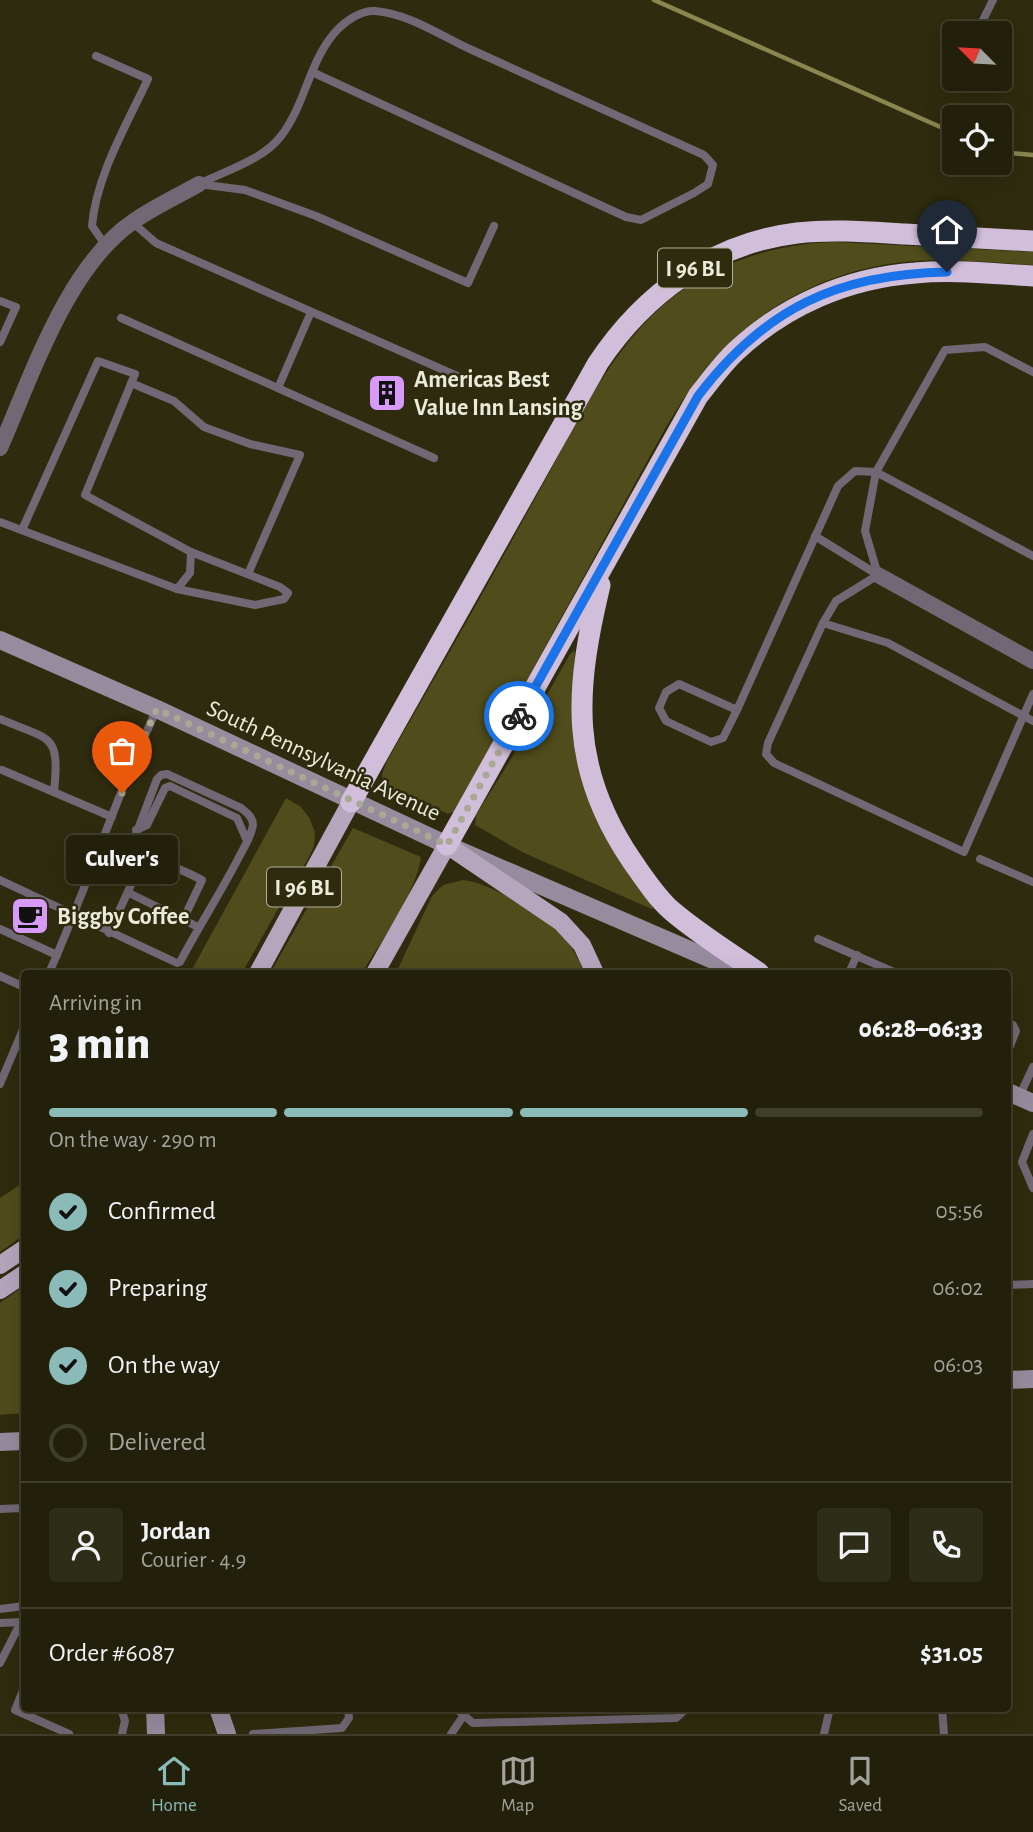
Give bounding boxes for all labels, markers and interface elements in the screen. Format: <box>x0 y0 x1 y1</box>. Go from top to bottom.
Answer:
north arrow <box>942 21 1012 91</box>
map controls <box>942 21 1012 175</box>
button: locate <box>942 105 1012 175</box>
pin <box>917 200 977 272</box>
icon: home <box>928 211 966 249</box>
road number: I 96 BL <box>658 248 732 288</box>
place label: Americas Best Value Inn Lansing <box>414 368 584 420</box>
building icon: Americas Best Value Inn Lansing <box>366 372 408 414</box>
courier <box>484 681 554 751</box>
street label: South Pennsylvania Avenue <box>203 696 444 826</box>
icon: bike <box>500 697 538 735</box>
pin <box>92 721 152 793</box>
icon: bag <box>103 732 141 770</box>
callout: Culver's <box>66 835 178 884</box>
text: Culver's <box>85 848 159 871</box>
road number: I 96 BL <box>267 867 341 906</box>
cafe icon: Biggby Coffee <box>9 895 51 937</box>
place label: Biggby Coffee <box>57 905 189 929</box>
text: Arriving in <box>49 992 142 1015</box>
text: 06:28–06:33 <box>859 1016 983 1042</box>
text: 3 min <box>49 1021 150 1067</box>
text: On the way · 290 m <box>49 1129 217 1152</box>
icon: check <box>49 1193 87 1231</box>
text: Confirmed <box>108 1198 216 1224</box>
text: 05:56 <box>936 1200 983 1223</box>
icon: check <box>49 1270 87 1308</box>
text: Preparing <box>108 1275 207 1301</box>
text: 06:02 <box>932 1277 983 1300</box>
icon: check <box>49 1347 87 1385</box>
text: On the way <box>108 1352 220 1378</box>
text: 06:03 <box>933 1354 983 1377</box>
text: Delivered <box>108 1429 206 1455</box>
button: person <box>49 1508 123 1582</box>
button: chat <box>817 1508 891 1582</box>
button: phone <box>909 1508 983 1582</box>
text: Jordan <box>141 1518 211 1544</box>
text: Courier · 4.9 <box>141 1549 246 1572</box>
text: Order #6087 <box>49 1640 175 1666</box>
text: $31.05 <box>920 1640 983 1666</box>
tab: Home <box>151 1752 197 1817</box>
tab: Map <box>499 1752 537 1817</box>
tab: Saved <box>839 1752 882 1817</box>

